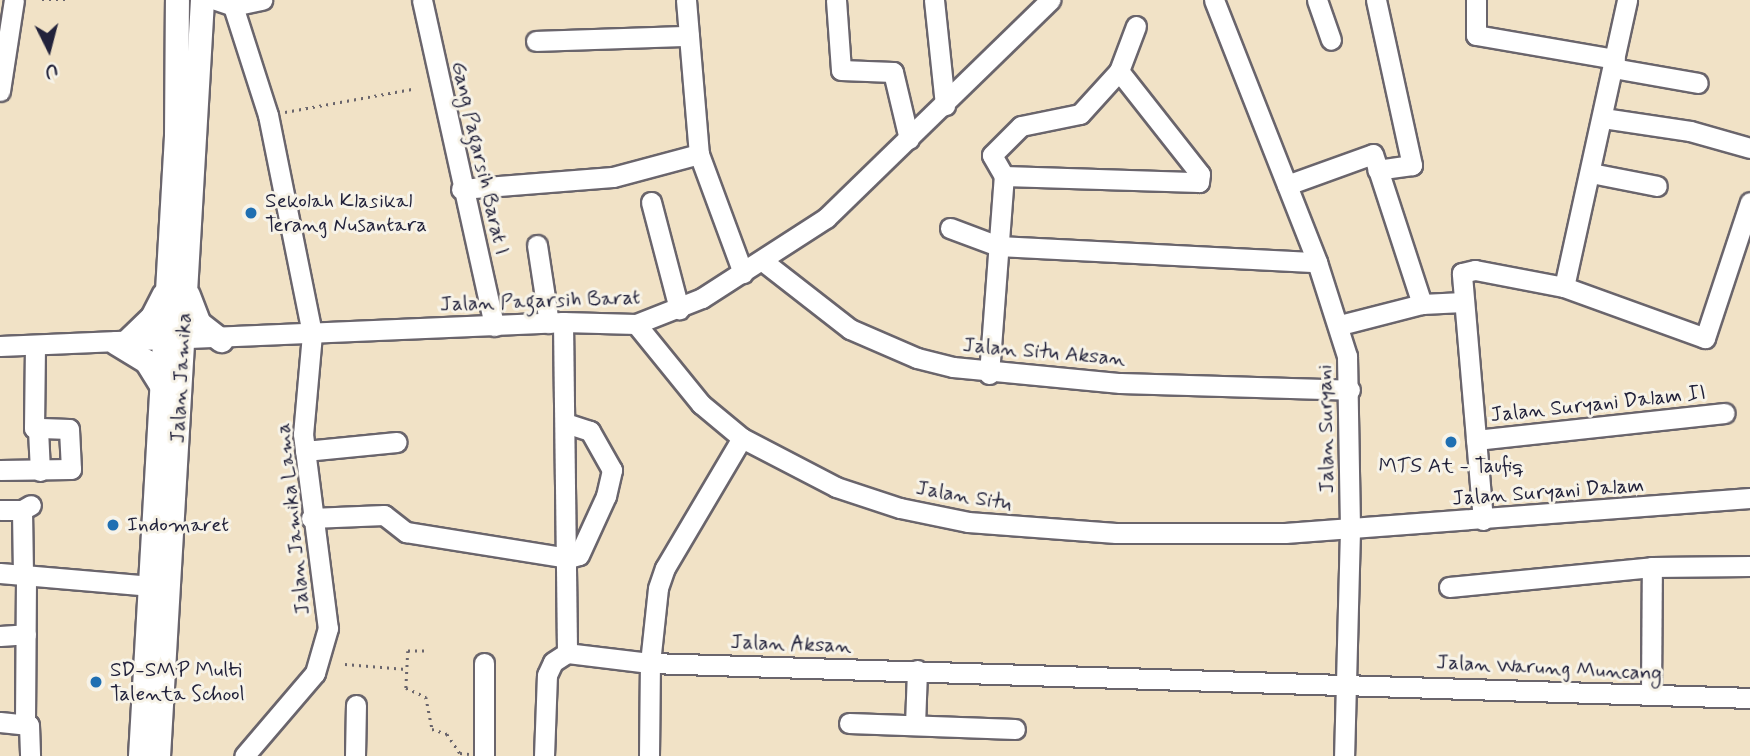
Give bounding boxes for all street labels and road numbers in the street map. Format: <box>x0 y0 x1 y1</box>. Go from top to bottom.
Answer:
street label: Gang Pagarsih Barat I <box>445 56 515 260</box>
street label: Jalan Pagarsih Barat <box>442 285 638 317</box>
street label: Jalan Jamika <box>165 312 197 444</box>
street label: Jalan Situ Aksan <box>962 332 1126 372</box>
street label: Jalan Suryani <box>1312 366 1340 492</box>
street label: Jalan Suryani Dalam II <box>1485 380 1711 428</box>
street label: Jalan Jamika Lama <box>270 423 316 615</box>
street label: Jalan Suryani Dalam <box>1450 473 1646 511</box>
street label: Jalan Situ <box>914 475 1014 517</box>
street label: Jalan Aksan <box>730 629 852 659</box>
street label: Jalan Warung Muncang <box>1440 650 1658 686</box>

